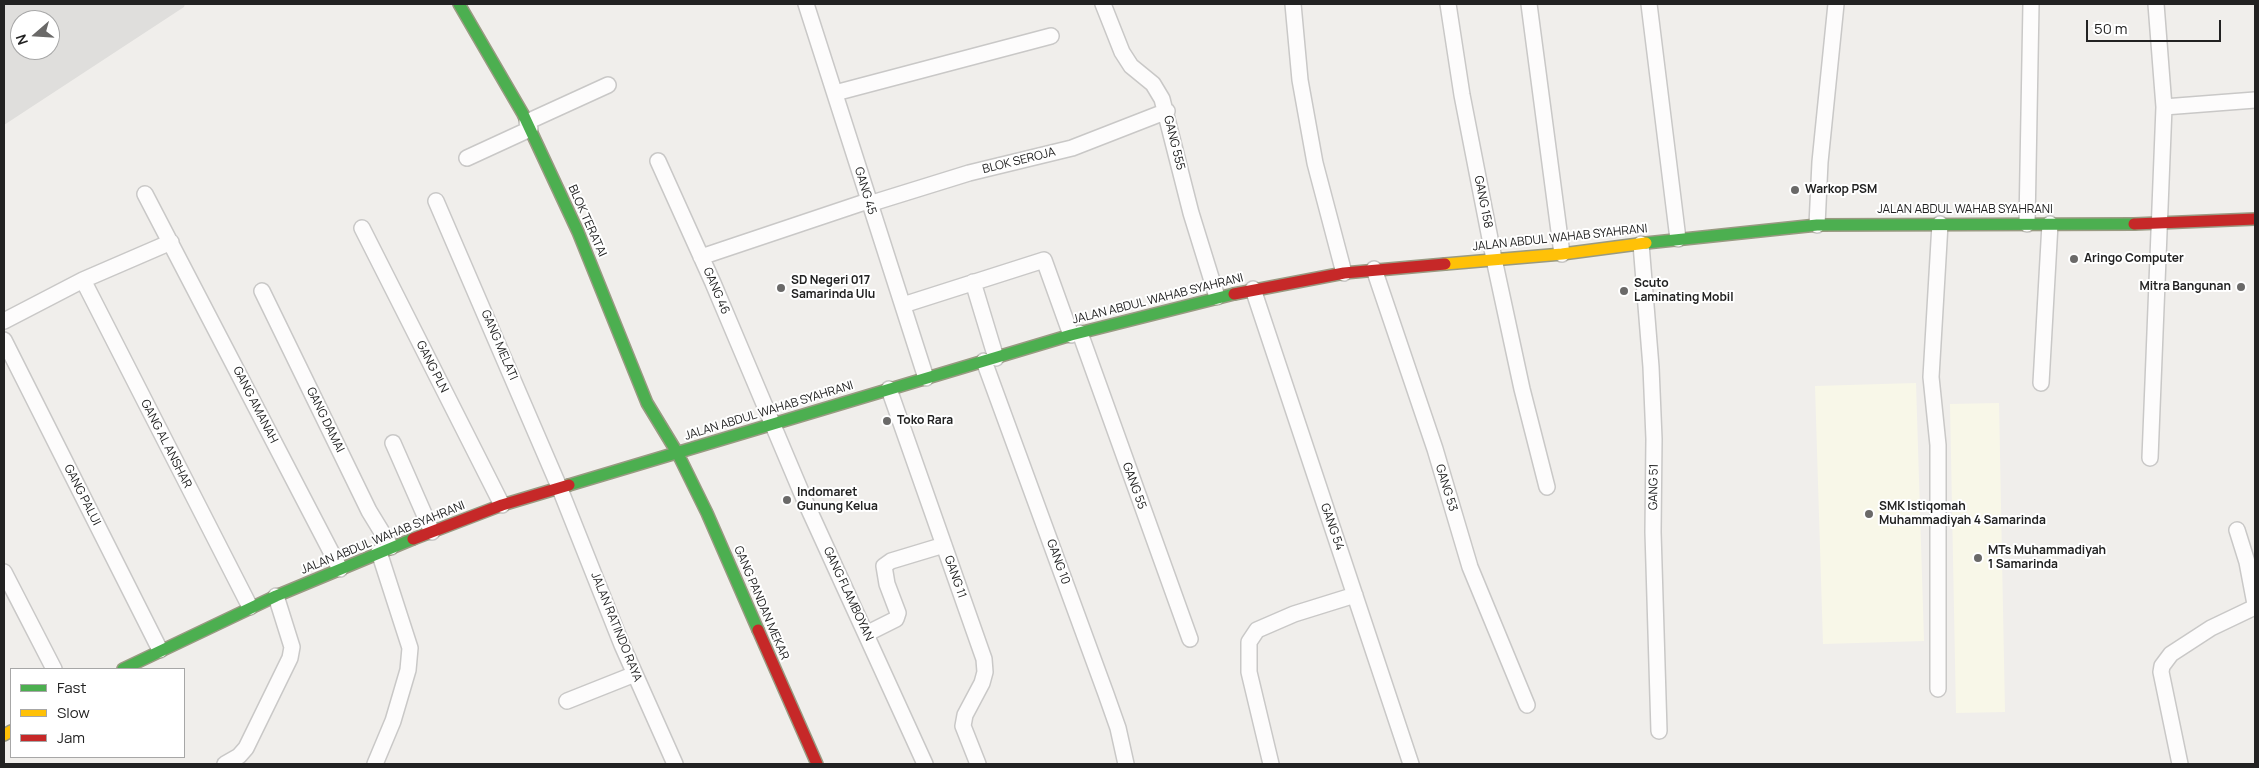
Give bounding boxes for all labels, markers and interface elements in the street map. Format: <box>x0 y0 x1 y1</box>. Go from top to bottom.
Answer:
north arrow <box>10 10 60 60</box>
scale bar <box>2089 10 2224 42</box>
text: 50 m <box>2094 18 2128 39</box>
text: N <box>11 32 32 48</box>
street label: GANG 555 <box>1160 114 1188 172</box>
street label: BLOK SEROJA <box>981 145 1057 177</box>
street label: GANG 45 <box>851 166 879 216</box>
street label: GANG 158 <box>1471 174 1495 230</box>
street label: BLOK TERATAI <box>565 183 609 259</box>
place label: Warkop PSM <box>1805 183 1877 197</box>
marker: Warkop PSM <box>1789 184 1801 196</box>
street label: JALAN ABDUL WAHAB SYAHRANI <box>1877 203 2053 217</box>
street label: JALAN ABDUL WAHAB SYAHRANI <box>1472 222 1648 254</box>
place label: Aringo Computer <box>2084 252 2184 266</box>
marker: Aringo Computer <box>2068 253 2080 265</box>
street label: GANG 46 <box>700 265 732 317</box>
street label: JALAN ABDUL WAHAB SYAHRANI <box>1071 271 1245 327</box>
place label: SD Negeri 017 Samarinda Ulu <box>791 274 875 302</box>
place label: Scuto Laminating Mobil <box>1634 277 1734 305</box>
place label: Mitra Bangunan <box>2139 280 2231 294</box>
marker: Mitra Bangunan <box>2235 281 2247 293</box>
marker: SD Negeri 017 Samarinda Ulu <box>775 282 787 294</box>
marker: Scuto Laminating Mobil <box>1618 285 1630 297</box>
street label: GANG MELATI <box>478 308 520 382</box>
street label: GANG PLN <box>413 339 451 395</box>
street label: GANG AMANAH <box>229 364 281 446</box>
street label: JALAN ABDUL WAHAB SYAHRANI <box>683 378 855 444</box>
street label: GANG DAMAI <box>303 385 347 455</box>
street label: GANG AL ANSHAR <box>137 397 195 491</box>
place label: Toko Rara <box>897 414 953 428</box>
marker: Toko Rara <box>881 415 893 427</box>
street label: GANG 55 <box>1119 461 1149 511</box>
street label: GANG PALUI <box>60 462 104 528</box>
street label: GANG 53 <box>1432 463 1460 513</box>
street label: GANG 51 <box>1646 464 1662 510</box>
place label: Indomaret Gunung Kelua <box>797 486 878 514</box>
marker: Indomaret Gunung Kelua <box>781 494 793 506</box>
street label: JALAN ABDUL WAHAB SYAHRANI <box>299 498 467 578</box>
place label: SMK Istiqomah Muhammadiyah 4 Samarinda <box>1879 500 2046 528</box>
street label: GANG 54 <box>1317 502 1347 552</box>
marker: SMK Istiqomah Muhammadiyah 4 Samarinda <box>1863 508 1875 520</box>
street label: GANG 10 <box>1043 538 1073 586</box>
street label: GANG PANDAN MEKAR <box>730 544 792 662</box>
place label: MTs Muhammadiyah 1 Samarinda <box>1988 544 2106 572</box>
street label: GANG FLAMBOYAN <box>820 545 876 643</box>
marker: MTs Muhammadiyah 1 Samarinda <box>1972 552 1984 564</box>
street label: GANG 11 <box>941 554 969 600</box>
street label: JALAN RATINDO RAYA <box>587 570 645 684</box>
legend <box>10 668 185 758</box>
text: Fast <box>57 677 86 698</box>
text: Slow <box>57 702 90 723</box>
text: Jam <box>57 727 85 748</box>

